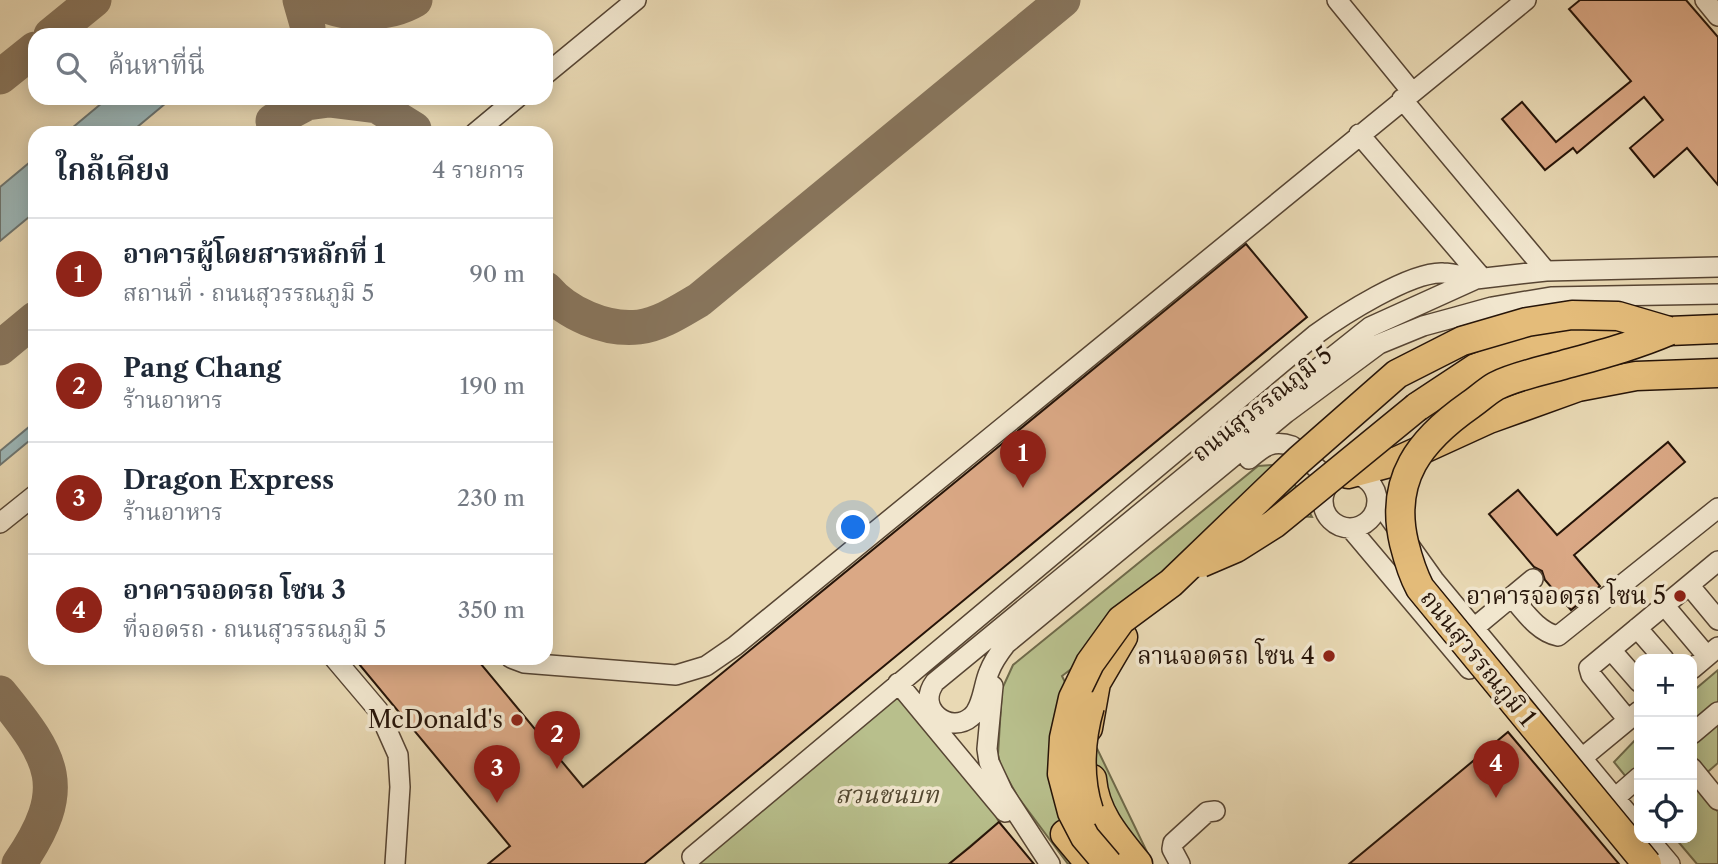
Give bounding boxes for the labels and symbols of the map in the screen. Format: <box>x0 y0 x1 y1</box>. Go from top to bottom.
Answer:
street label: ถนนสุวรรณภูมิ 5 <box>1186 340 1338 468</box>
pin: 1 <box>1000 430 1046 488</box>
your location <box>836 510 870 544</box>
place label: อาคารจอดรถ โซน 5 <box>1466 578 1666 610</box>
street label: ถนนสุวรรณภูมิ 1 <box>1414 584 1542 732</box>
marker: อาคารจอดรถ โซน 5 <box>1672 588 1688 604</box>
place label: ลานจอดรถ โซน 4 <box>1137 638 1315 670</box>
marker: ลานจอดรถ โซน 4 <box>1321 648 1337 664</box>
place label: McDonald's <box>368 705 503 734</box>
pin: 2 <box>534 711 580 769</box>
marker: McDonald's <box>509 712 525 728</box>
pin: 4 <box>1473 740 1519 798</box>
pin: 3 <box>474 745 520 803</box>
park label: สวนชนบท <box>835 780 940 809</box>

